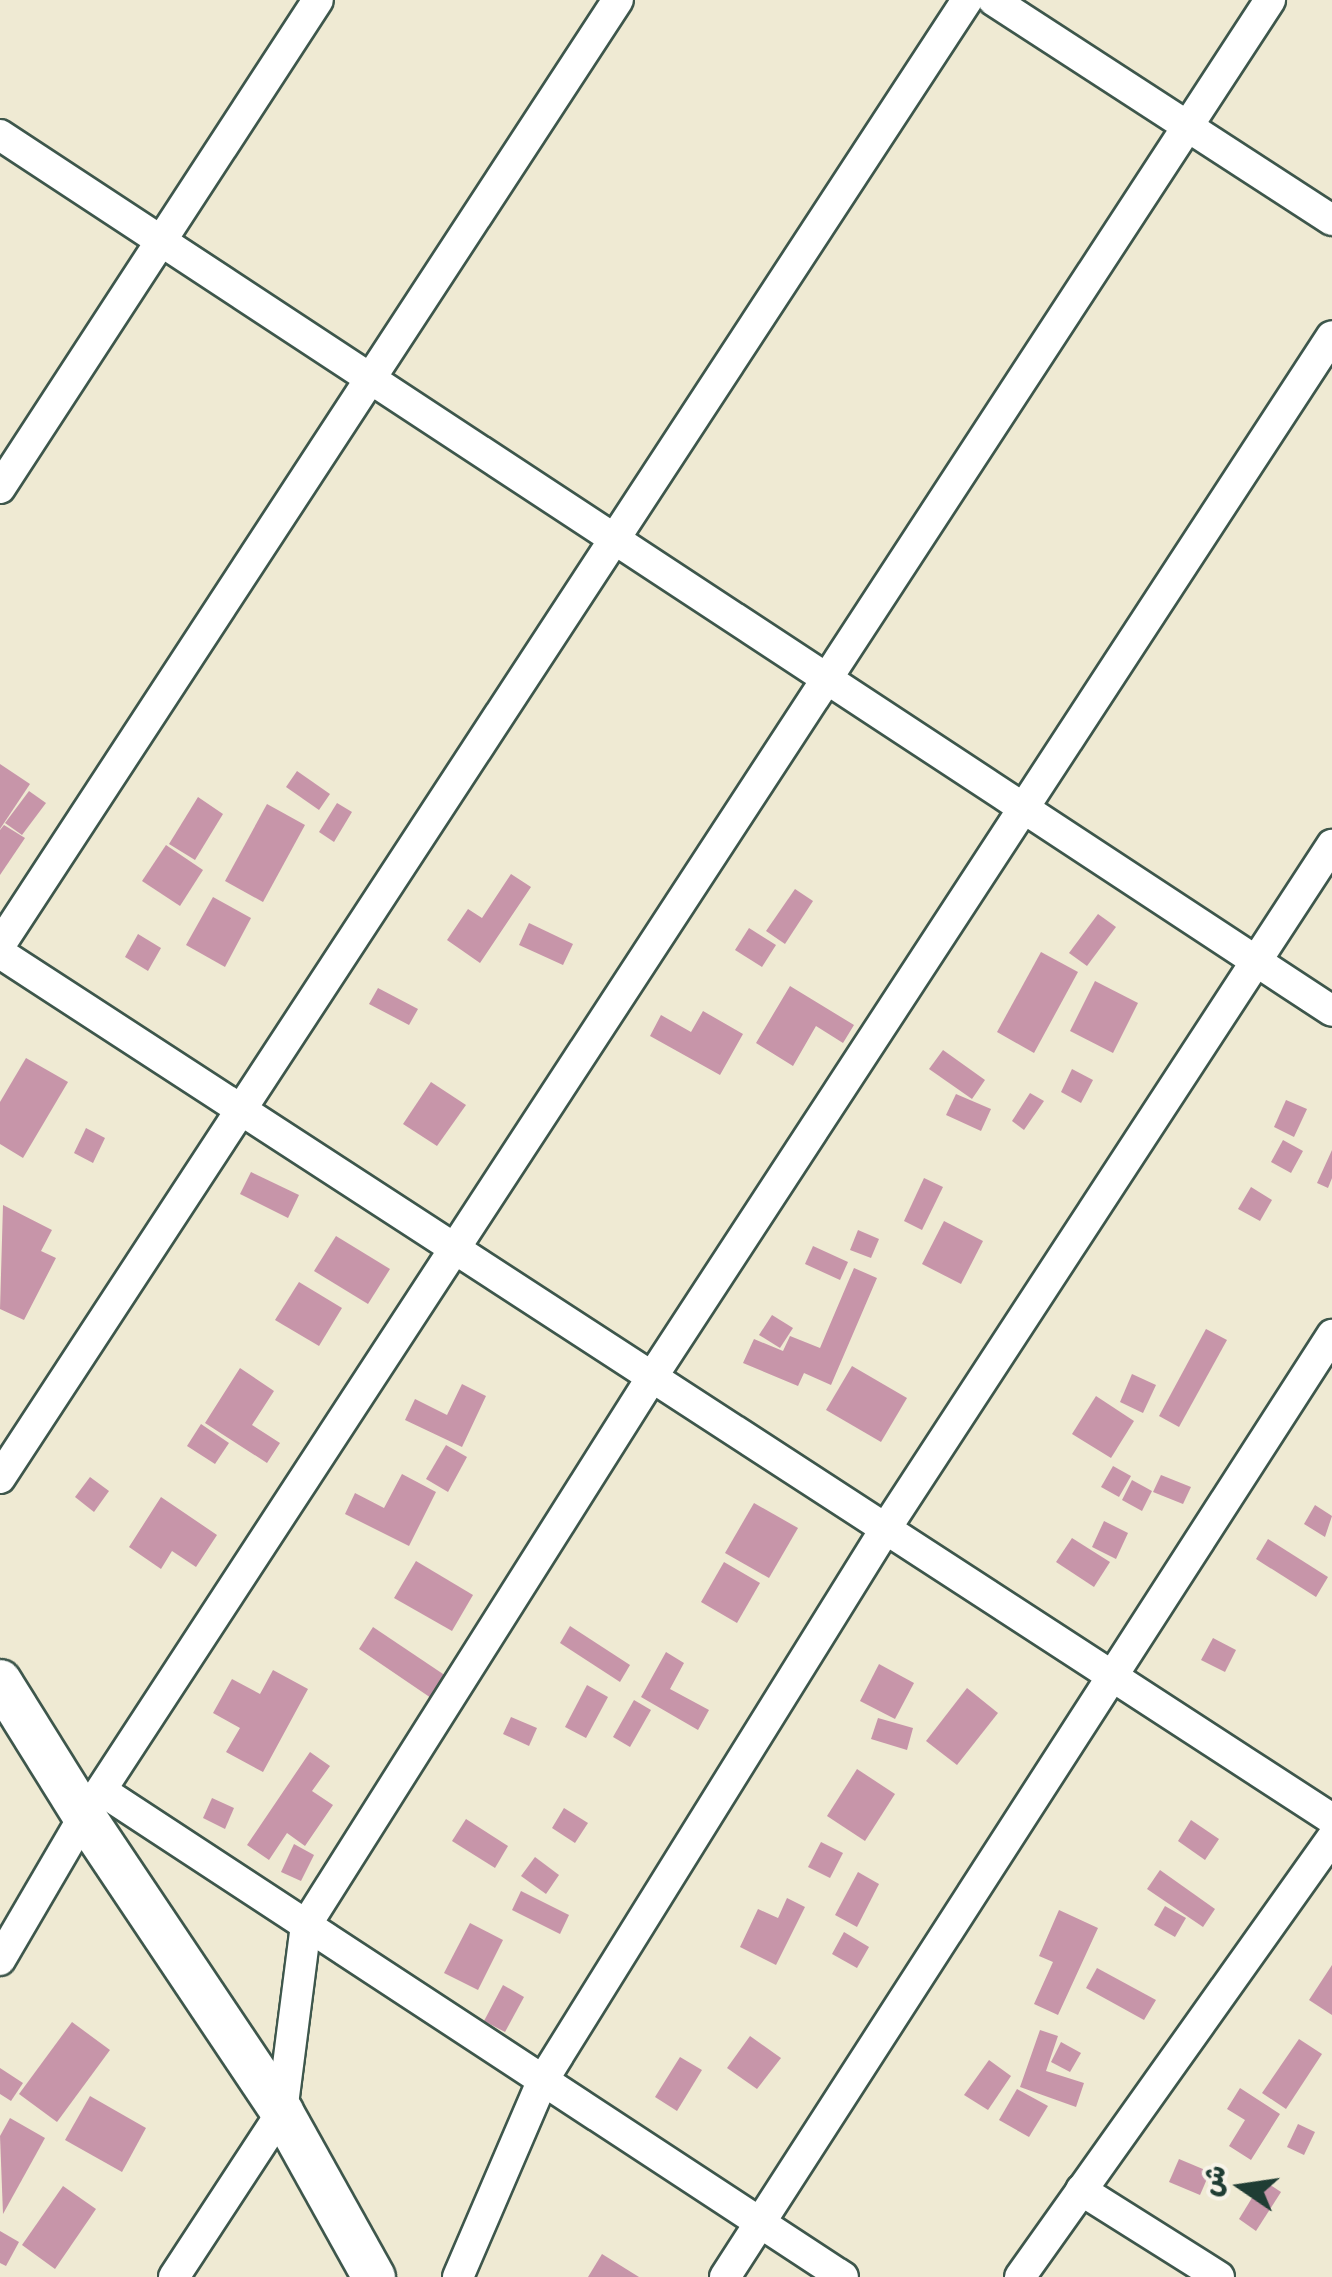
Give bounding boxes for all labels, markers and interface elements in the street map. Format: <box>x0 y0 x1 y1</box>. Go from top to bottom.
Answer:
north arrow <box>1192 2137 1292 2237</box>
text: ش <box>1192 2161 1234 2199</box>

